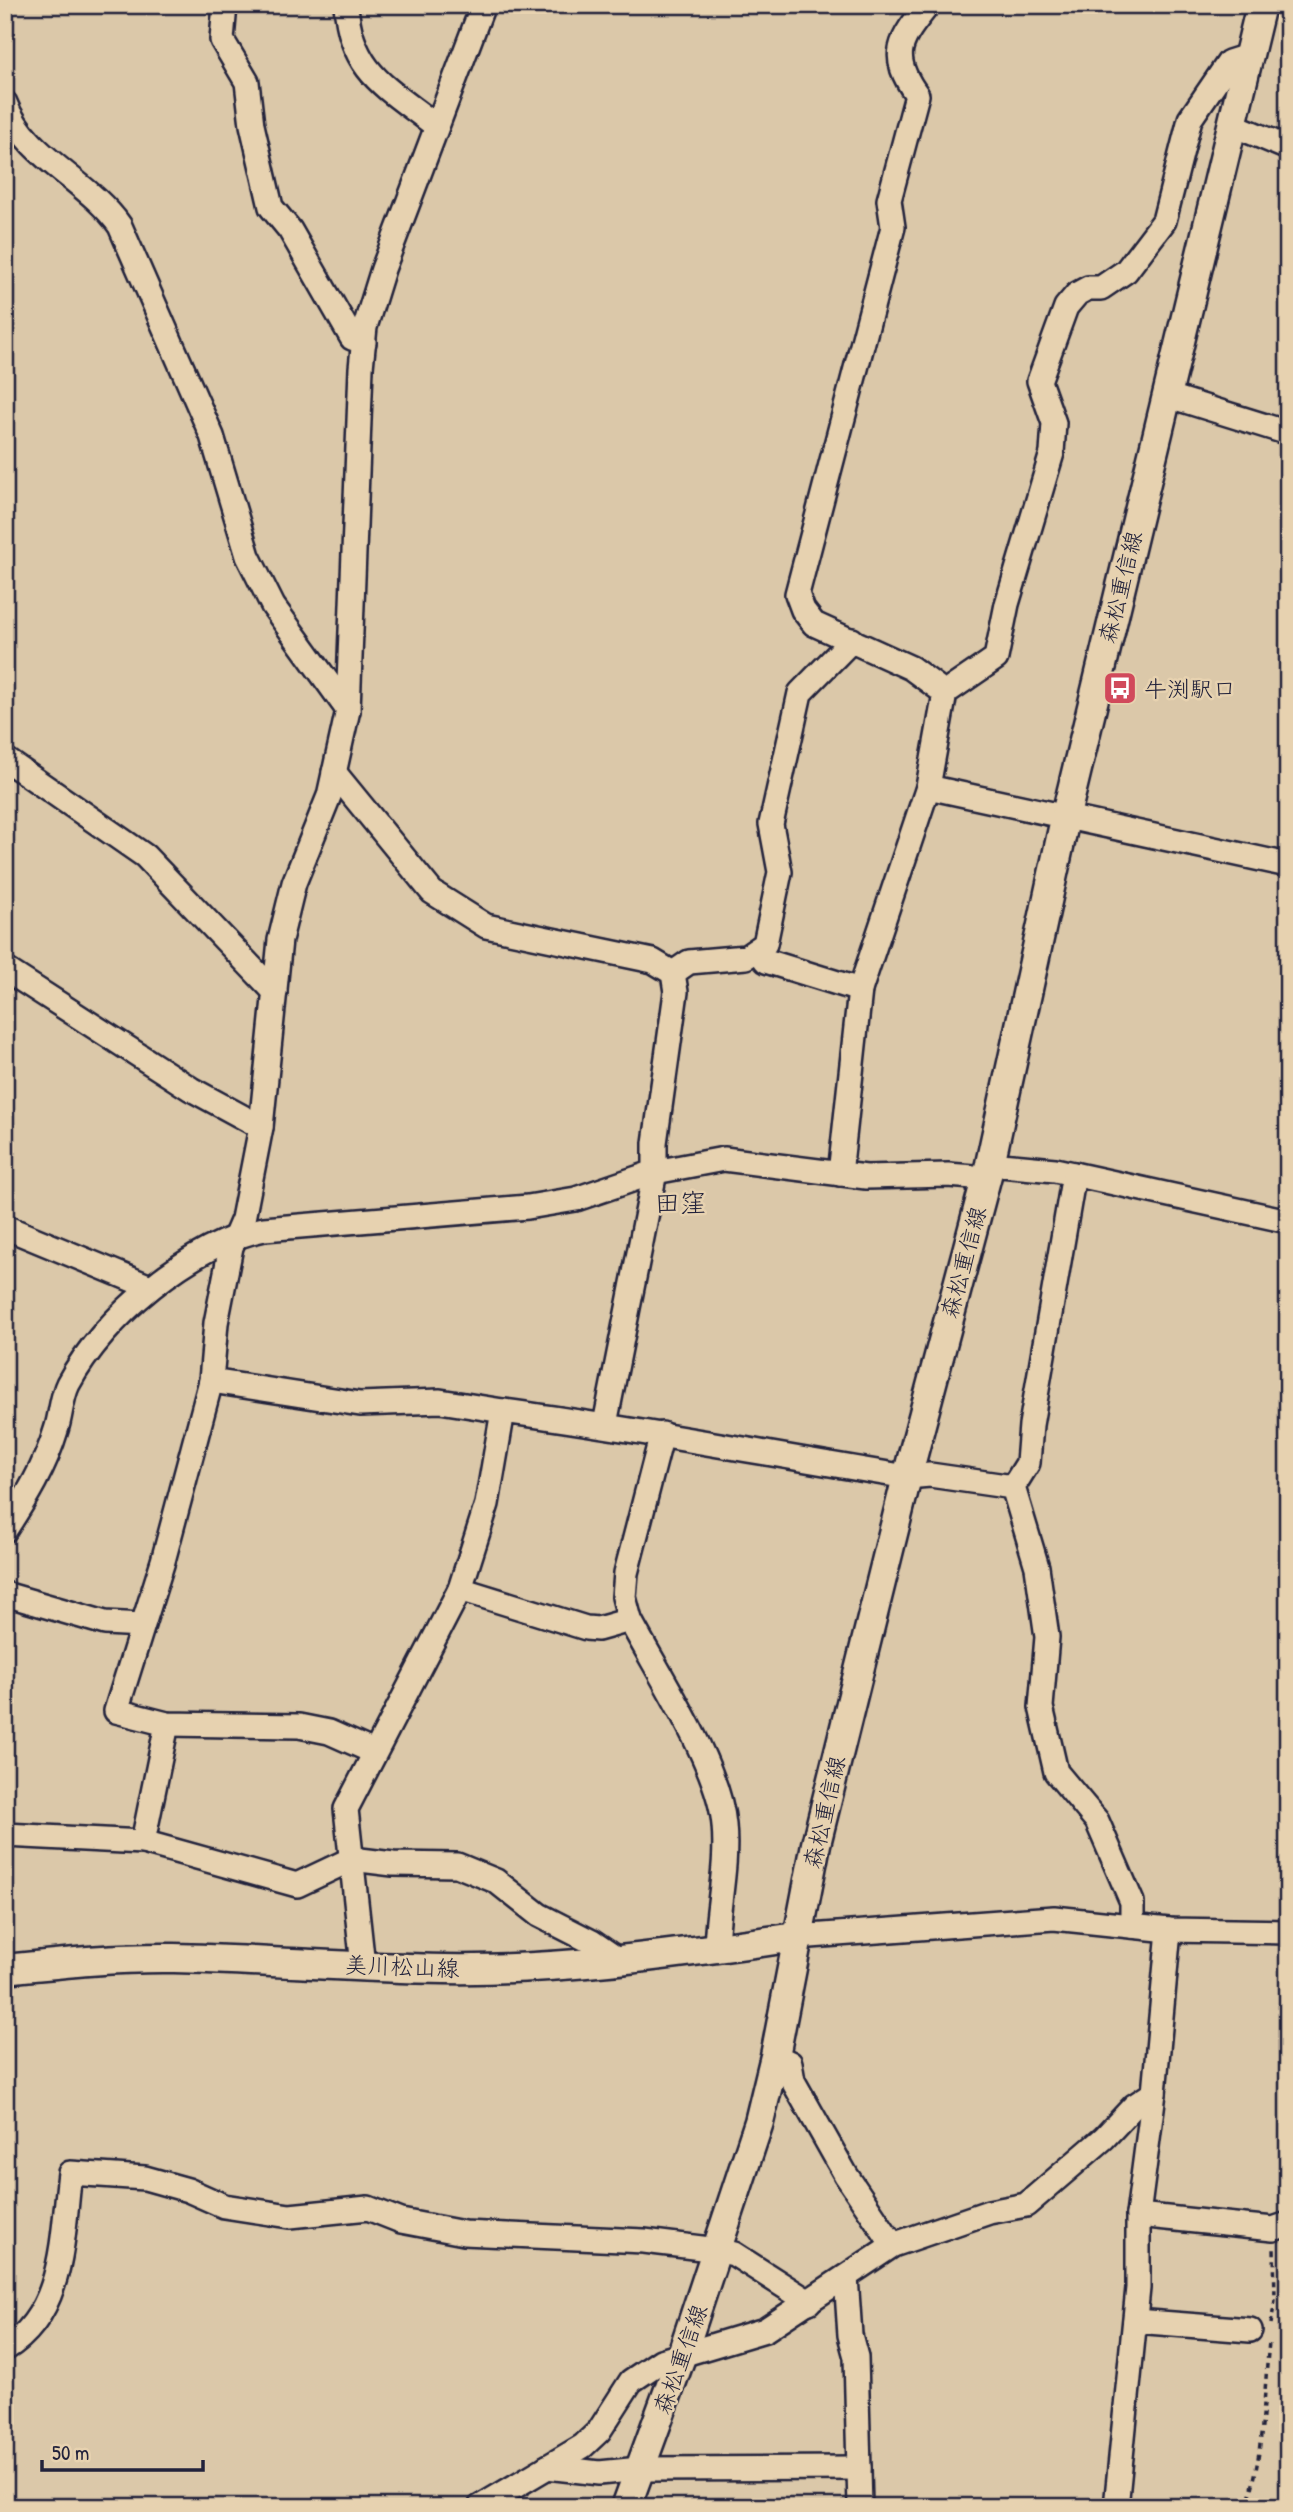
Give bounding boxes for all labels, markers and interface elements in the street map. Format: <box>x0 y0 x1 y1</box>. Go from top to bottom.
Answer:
street label: 森松重信線 <box>1091 527 1149 647</box>
bus stop icon: 牛渕駅口 <box>1101 669 1139 707</box>
place label: 牛渕駅口 <box>1144 673 1236 704</box>
district label: 田窪 <box>654 1185 706 1220</box>
street label: 森松重信線 <box>933 1202 993 1322</box>
street label: 森松重信線 <box>796 1752 852 1872</box>
street label: 美川松山線 <box>344 1949 460 1983</box>
street label: 森松重信線 <box>646 2300 714 2418</box>
scale bar <box>42 2428 203 2472</box>
text: 50 m <box>52 2438 89 2467</box>

